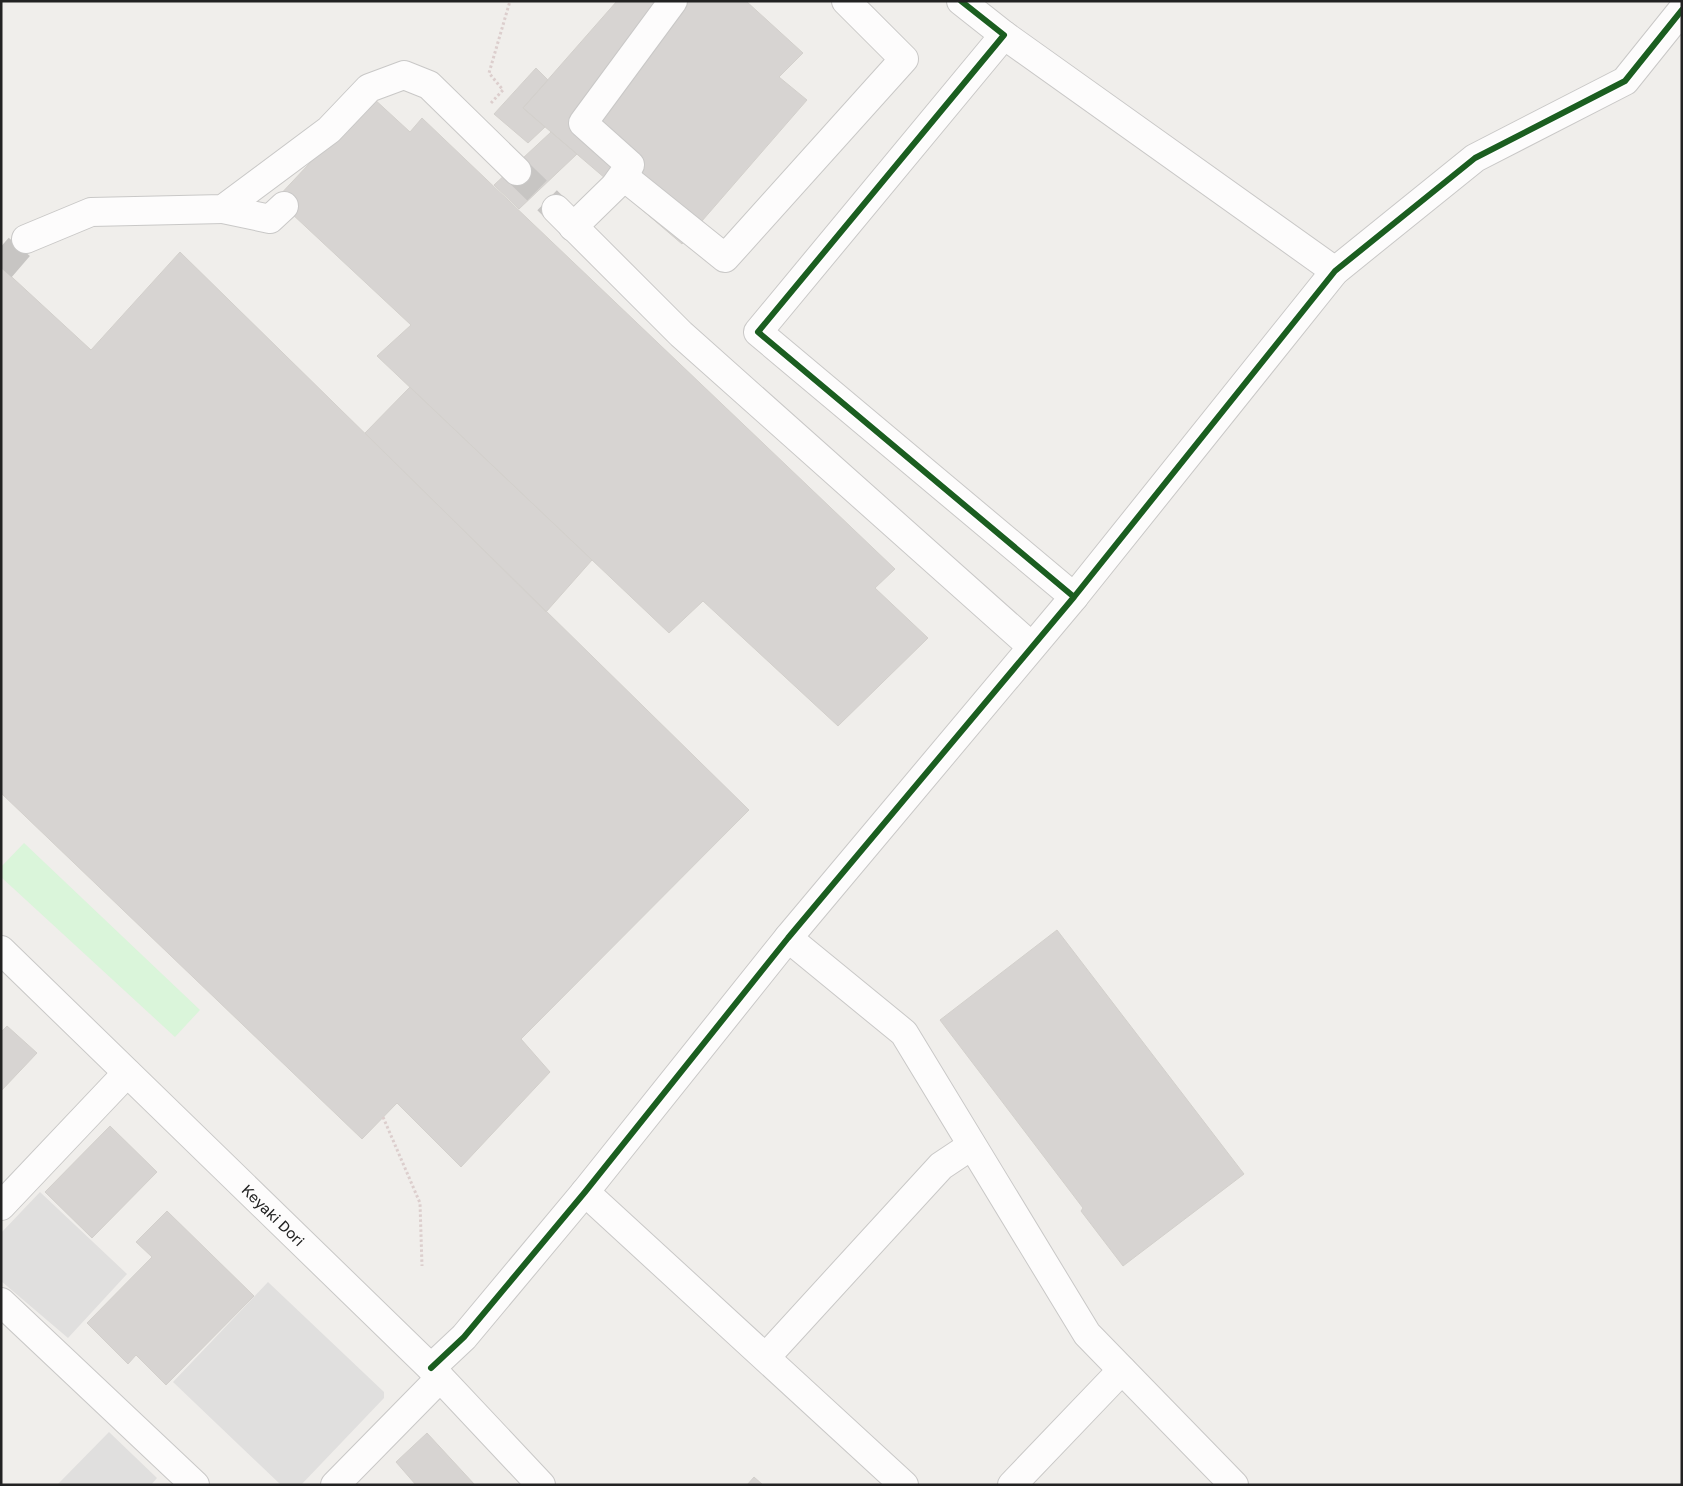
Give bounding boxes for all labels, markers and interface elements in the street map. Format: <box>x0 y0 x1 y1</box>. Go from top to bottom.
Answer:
street label: Keyaki Dori <box>238 1180 309 1249</box>

